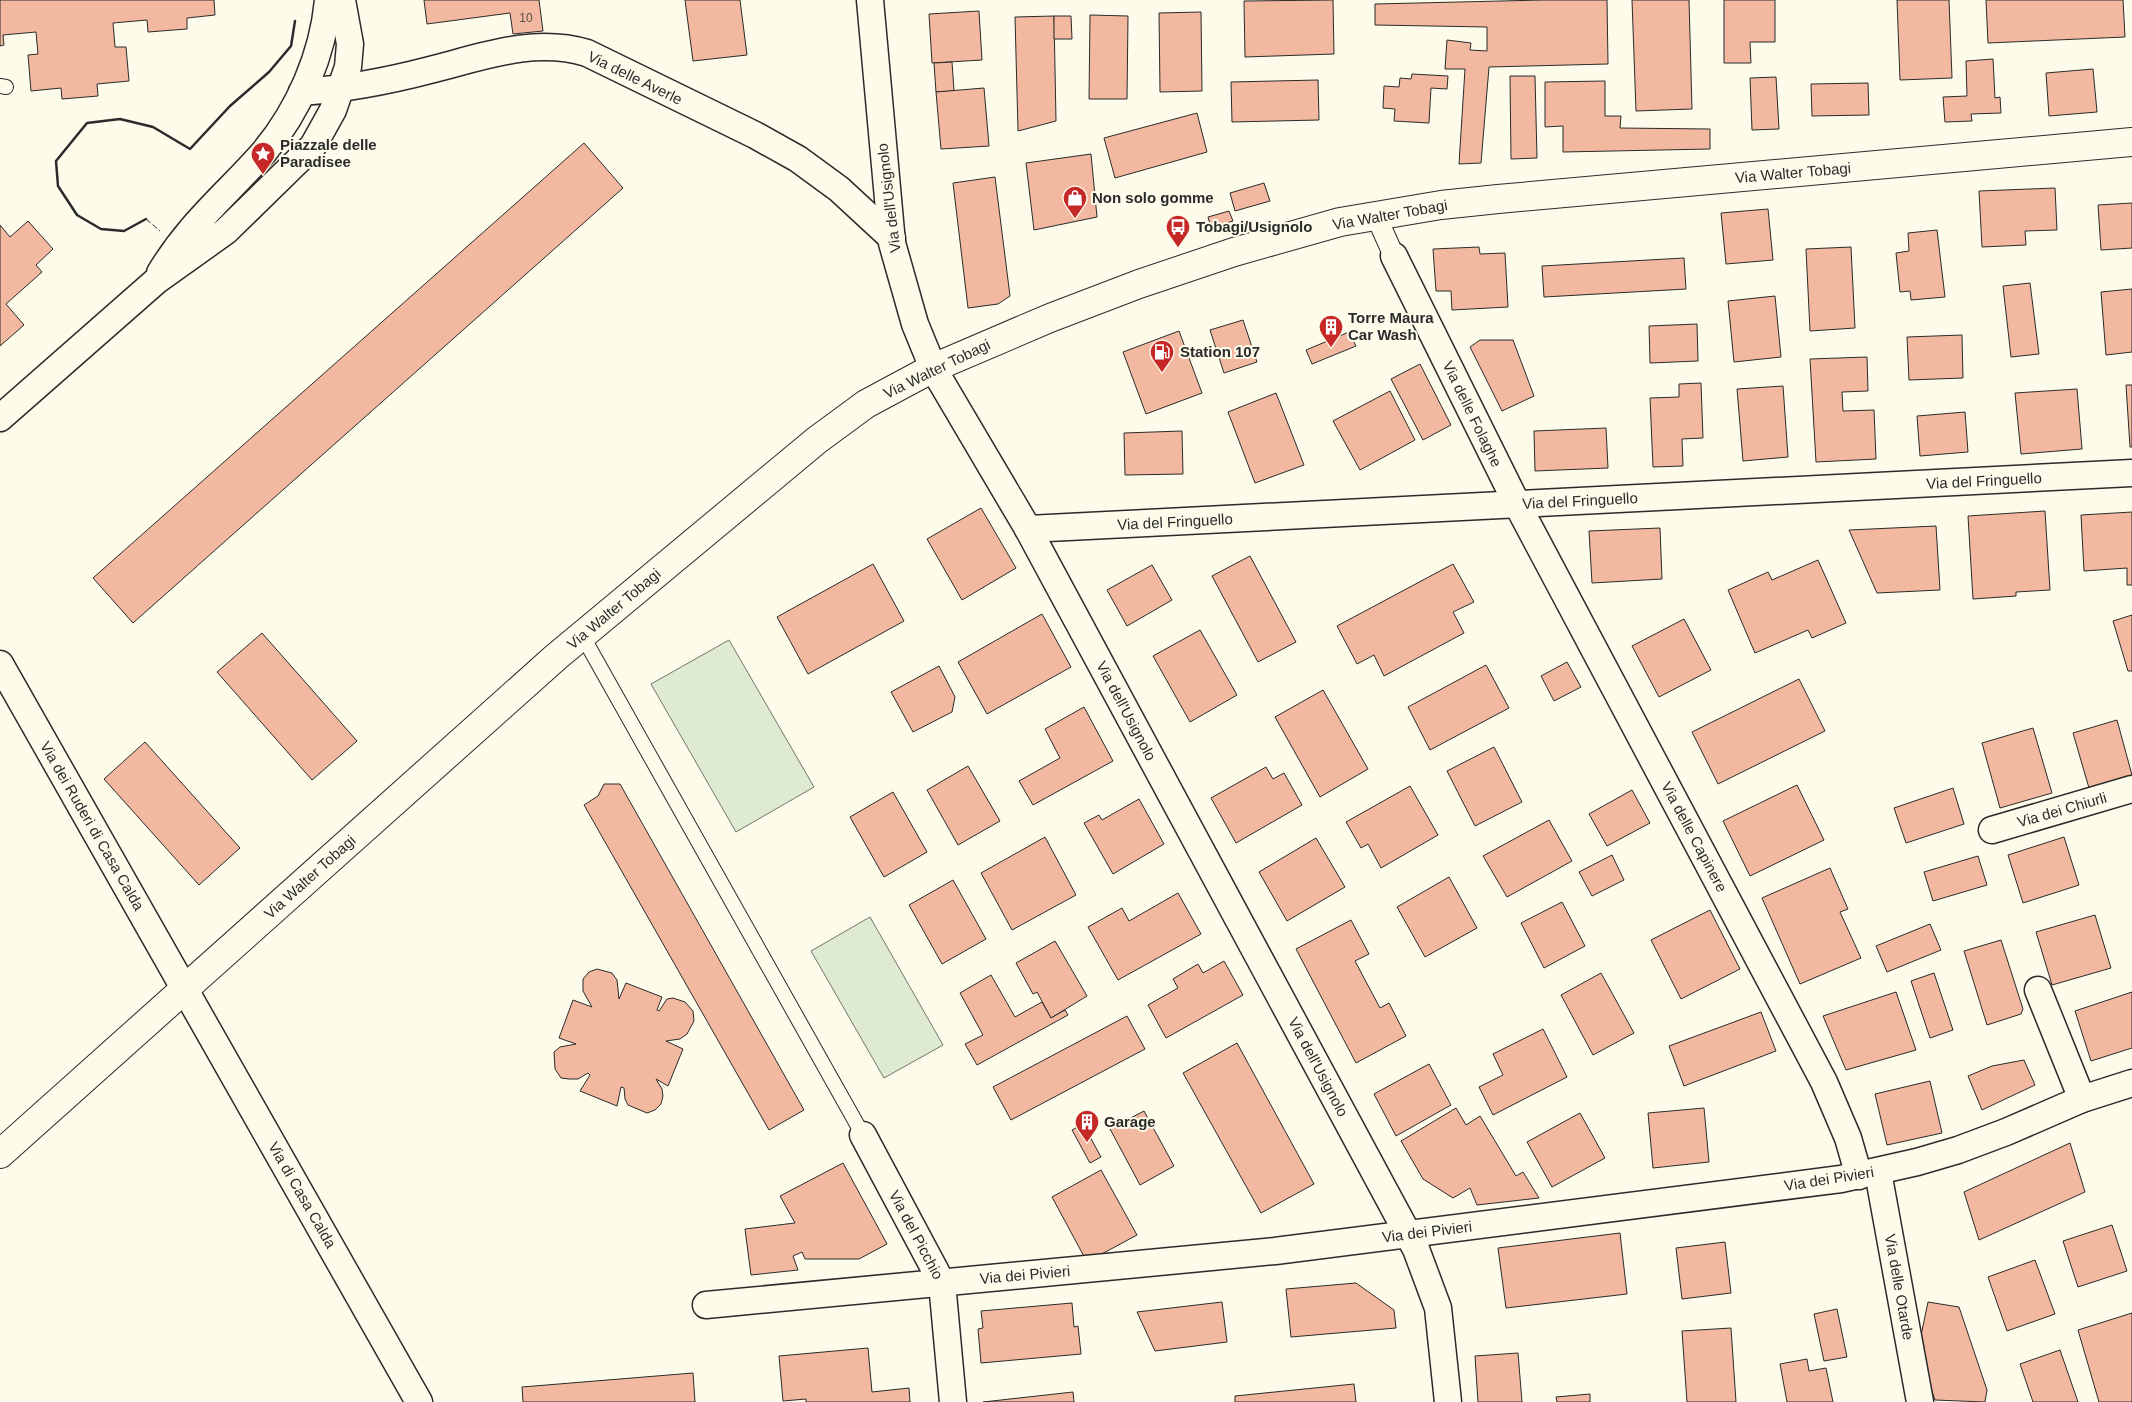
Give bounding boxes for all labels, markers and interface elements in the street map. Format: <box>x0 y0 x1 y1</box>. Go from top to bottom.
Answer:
house number: 10 <box>519 11 533 25</box>
street label: Via delle Averle <box>585 47 685 108</box>
place label: Piazzale delle Paradisee <box>280 136 377 170</box>
place icon: Piazzale delle Paradisee <box>250 141 276 175</box>
street label: Via dell'Usignolo <box>873 142 904 254</box>
street label: Via Walter Tobagi <box>1734 159 1852 186</box>
shop icon: Non solo gomme <box>1062 185 1088 219</box>
place label: Non solo gomme <box>1092 189 1214 206</box>
street label: Via Walter Tobagi <box>1331 196 1449 233</box>
bus stop icon: Tobagi/Usignolo <box>1165 214 1191 248</box>
place label: Tobagi/Usignolo <box>1196 218 1312 235</box>
place label: Torre Maura Car Wash <box>1348 309 1434 343</box>
building icon: Torre Maura Car Wash <box>1318 314 1344 348</box>
street label: Via Walter Tobagi <box>881 335 993 402</box>
fuel station icon: Station 107 <box>1149 339 1175 373</box>
place label: Station 107 <box>1180 343 1260 360</box>
street label: Via delle Folaghe <box>1439 358 1505 469</box>
street label: Via del Fringuello <box>1926 469 2042 492</box>
street label: Via del Fringuello <box>1522 489 1638 512</box>
street label: Via del Fringuello <box>1117 510 1233 533</box>
street label: Via Walter Tobagi <box>564 565 664 653</box>
street label: Via dell'Usignolo <box>1093 658 1160 763</box>
street label: Via dei Ruderi di Casa Calda <box>37 738 148 914</box>
street label: Via delle Capinere <box>1658 779 1731 895</box>
street label: Via dei Chiurli <box>2015 789 2109 830</box>
street label: Via Walter Tobagi <box>261 831 359 922</box>
street label: Via dell'Usignolo <box>1285 1014 1352 1119</box>
building icon: Garage <box>1074 1109 1100 1143</box>
place label: Garage <box>1104 1113 1156 1130</box>
street label: Via di Casa Calda <box>265 1139 340 1251</box>
street label: Via dei Pivieri <box>1783 1163 1875 1194</box>
street label: Via del Picchio <box>886 1187 947 1282</box>
street label: Via dei Pivieri <box>1381 1218 1473 1245</box>
street label: Via delle Otarde <box>1882 1233 1917 1341</box>
street label: Via dei Pivieri <box>979 1262 1071 1287</box>

